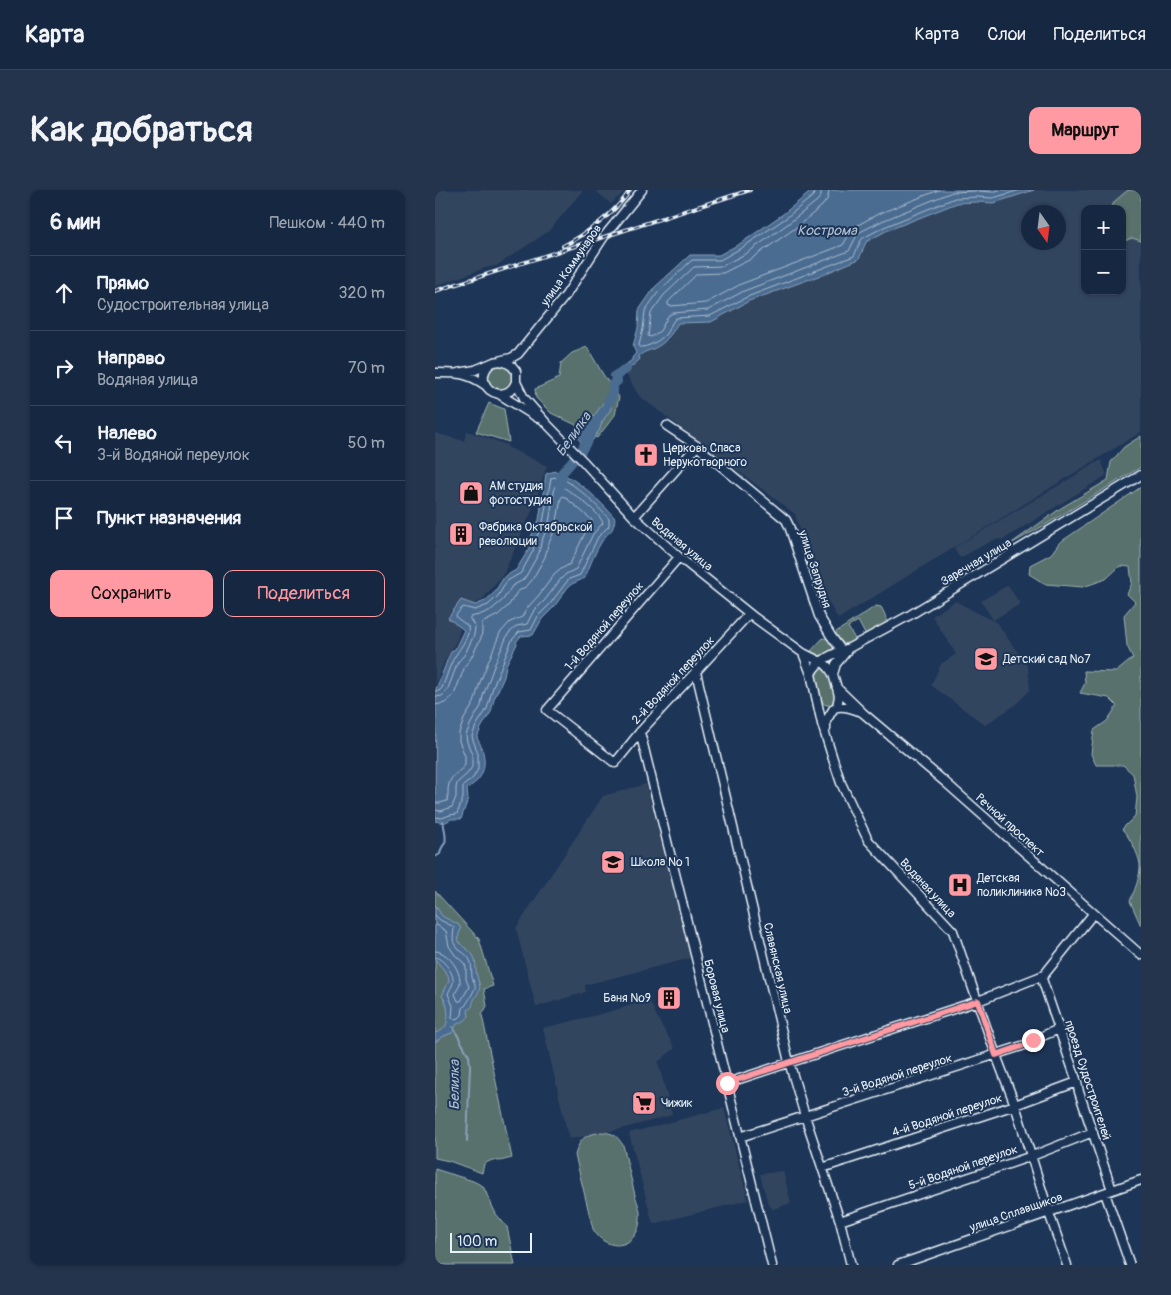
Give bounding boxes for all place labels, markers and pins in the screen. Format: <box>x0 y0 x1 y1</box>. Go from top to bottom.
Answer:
place label: Церковь Спаса Нерукотворного <box>663 441 747 470</box>
church icon: Церковь Спаса Нерукотворного <box>633 442 659 468</box>
place label: АМ студия фотостудия <box>489 479 552 508</box>
shop icon: АМ студия фотостудия <box>458 480 484 506</box>
place label: Фабрика Октябрьской революции <box>479 520 593 549</box>
building icon: Фабрика Октябрьской революции <box>448 521 474 547</box>
school or university icon: Детский сад №7 <box>973 646 999 672</box>
place label: Детский сад №7 <box>1002 652 1091 667</box>
school or university icon: Школа № 1 <box>600 849 626 875</box>
place label: Школа № 1 <box>631 855 690 870</box>
place label: Детская поликлиника №3 <box>976 871 1066 900</box>
hospital icon: Детская поликлиника №3 <box>947 872 973 898</box>
building icon: Баня №9 <box>656 985 682 1011</box>
place label: Баня №9 <box>603 991 651 1006</box>
supermarket icon: Чижик <box>631 1090 657 1116</box>
place label: Чижик <box>661 1096 693 1111</box>

